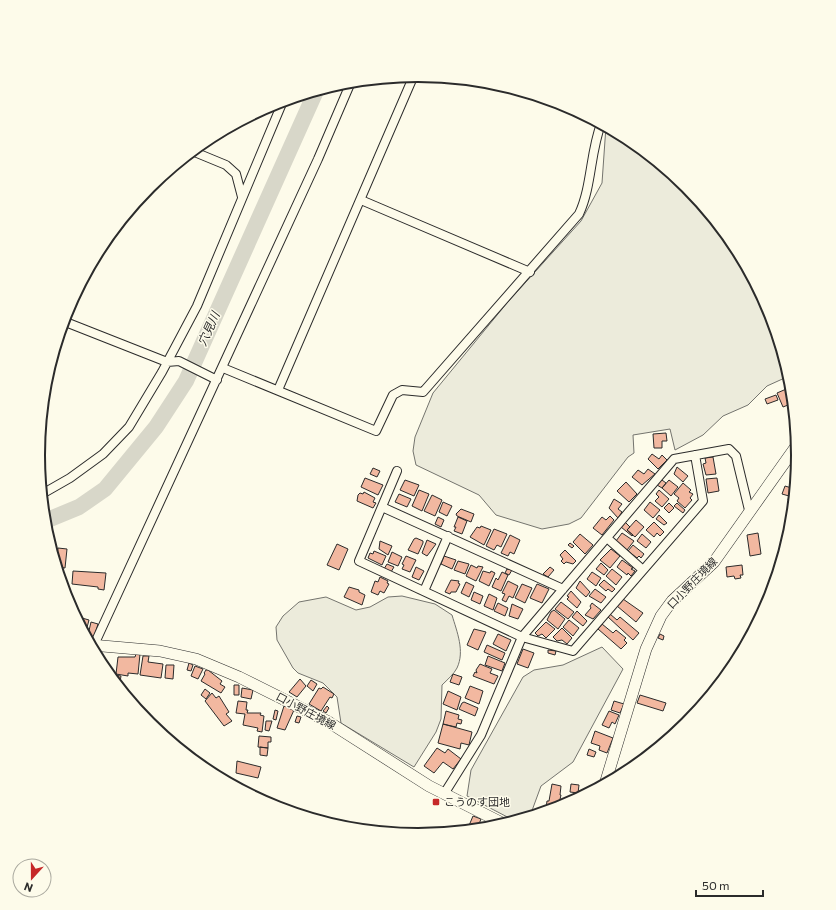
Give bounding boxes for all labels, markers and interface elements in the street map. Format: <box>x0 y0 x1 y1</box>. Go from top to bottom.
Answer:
water label: 穴見川 <box>194 307 223 348</box>
street label: 口小野庄境線 <box>664 554 719 611</box>
street label: 口小野庄境線 <box>274 689 338 732</box>
place label: こうのす団地 <box>444 795 510 808</box>
marker: こうのす団地 <box>431 797 441 807</box>
north arrow <box>12 858 52 898</box>
scale bar <box>696 872 763 898</box>
text: 50 m <box>702 878 730 892</box>
text: N <box>22 880 34 895</box>

